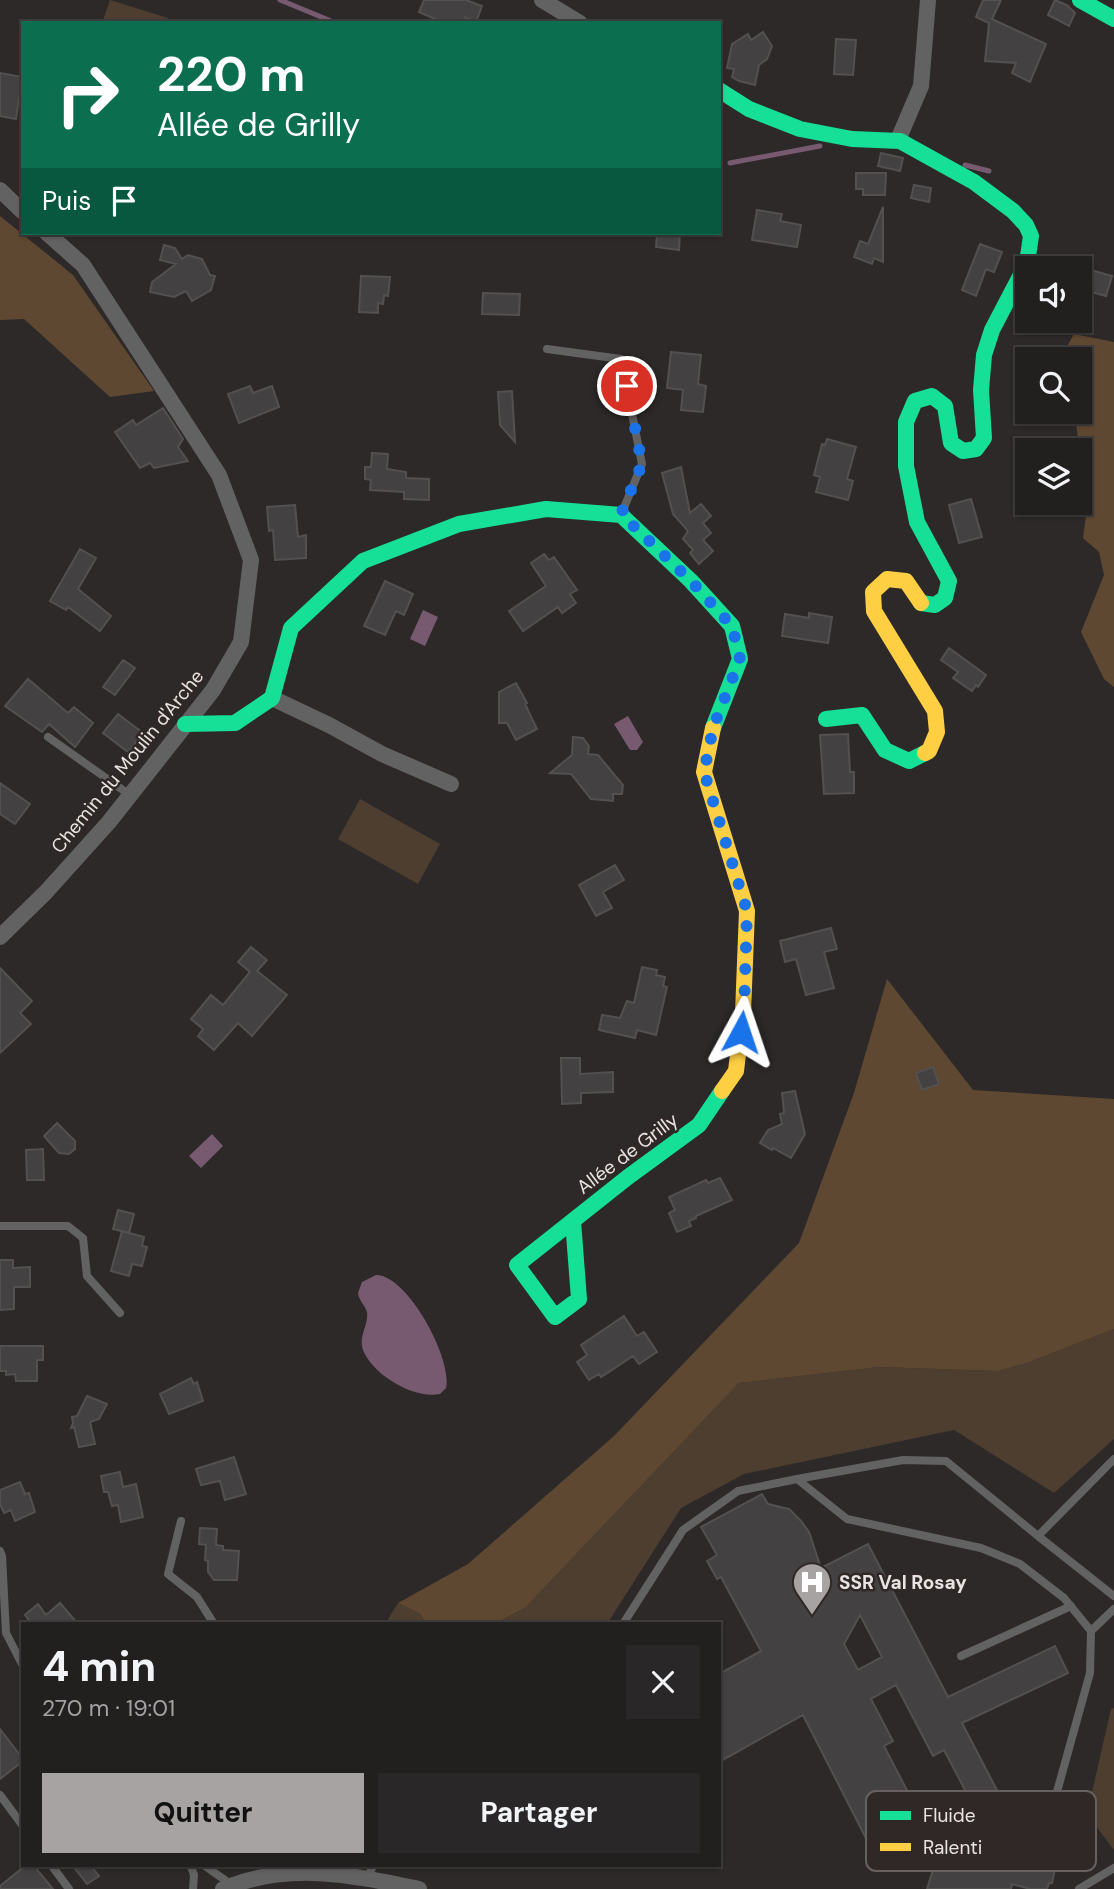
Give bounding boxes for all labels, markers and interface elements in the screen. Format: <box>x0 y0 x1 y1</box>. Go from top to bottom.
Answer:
text: 220 m <box>157 42 305 106</box>
icon: right <box>42 49 133 140</box>
text: Allée de Grilly <box>157 104 360 146</box>
icon: arrive <box>105 182 143 220</box>
text: Puis <box>42 184 91 218</box>
map controls <box>1015 256 1092 515</box>
button: sound <box>1015 256 1092 333</box>
button: search <box>1015 347 1092 424</box>
pin <box>597 356 657 416</box>
icon: arrive <box>608 367 646 405</box>
button: layers <box>1015 438 1092 515</box>
street label: Chemin du Moulin d'Arche <box>46 664 209 858</box>
position arrow <box>704 995 778 1069</box>
street label: Allée de Grilly <box>572 1107 683 1200</box>
hospital icon: SSR Val Rosay <box>791 1561 833 1616</box>
place label: SSR Val Rosay <box>839 1570 967 1595</box>
text: 4 min <box>42 1639 156 1694</box>
button: close <box>626 1645 700 1719</box>
text: 270 m · 19:01 <box>42 1693 175 1723</box>
button: Quitter <box>42 1773 364 1853</box>
button: Partager <box>378 1773 700 1853</box>
legend <box>866 1791 1096 1871</box>
text: Fluide <box>923 1803 976 1828</box>
text: Ralenti <box>923 1835 982 1860</box>

